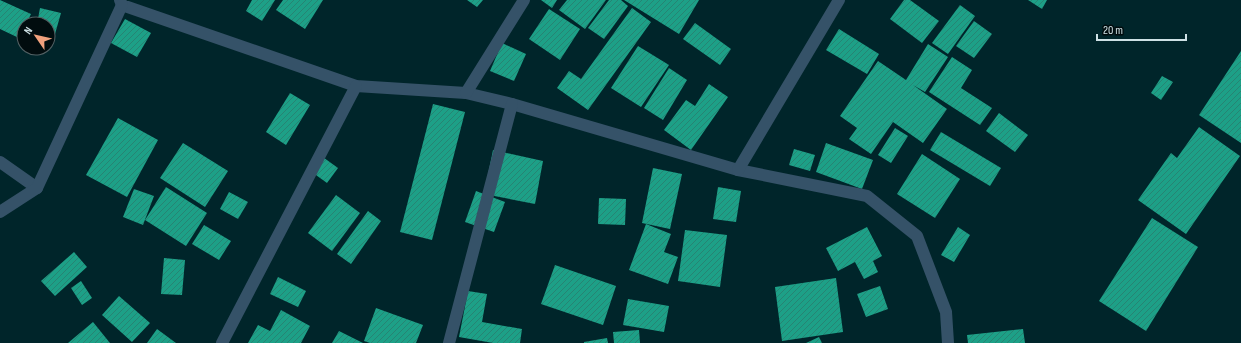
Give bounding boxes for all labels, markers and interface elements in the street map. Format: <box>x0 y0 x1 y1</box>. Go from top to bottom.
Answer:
north arrow <box>16 16 56 56</box>
scale bar <box>1097 16 1186 42</box>
text: 20 m <box>1103 23 1123 38</box>
text: N <box>21 25 35 37</box>

